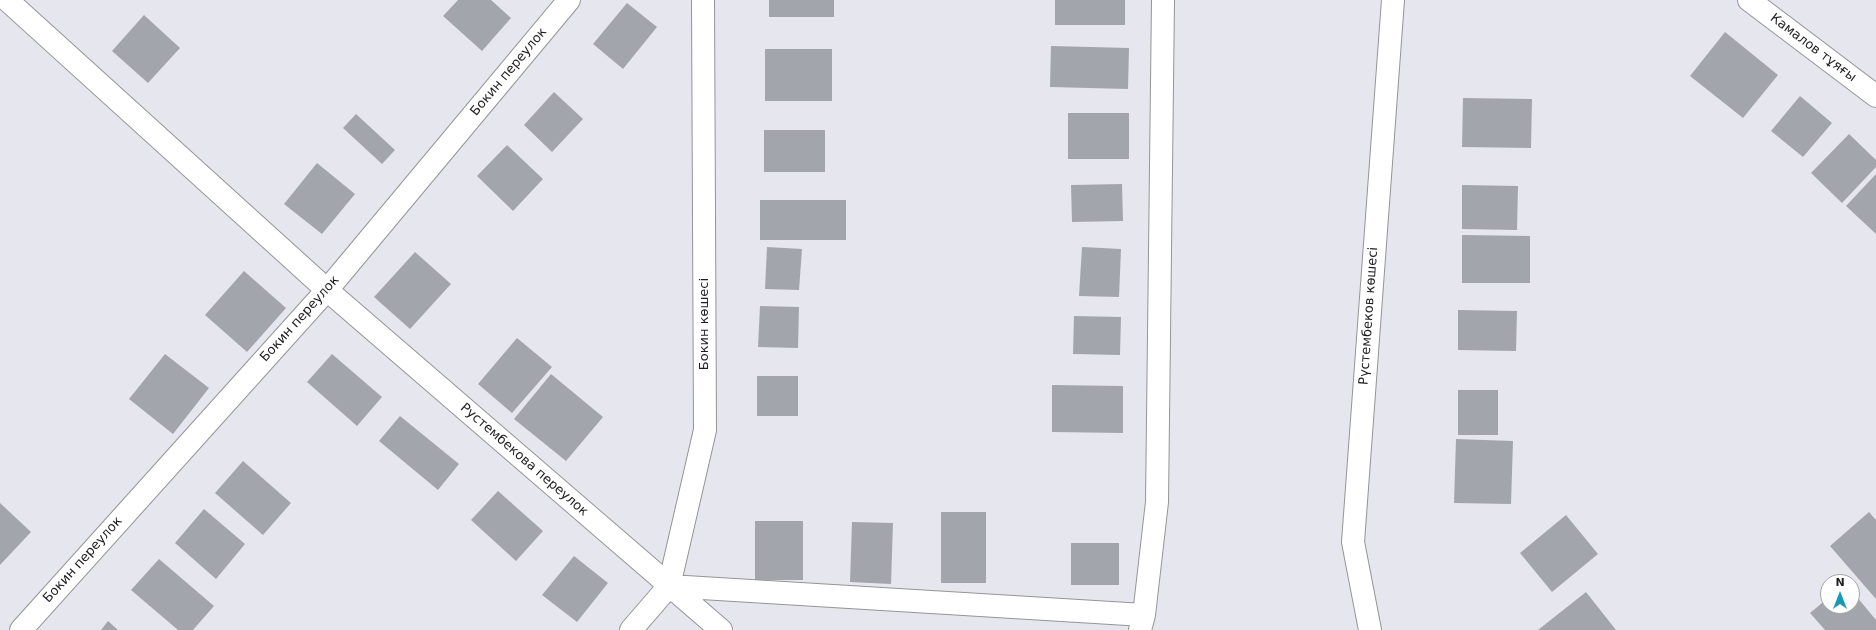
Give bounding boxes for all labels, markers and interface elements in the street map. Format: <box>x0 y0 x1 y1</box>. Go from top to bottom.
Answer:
street label: Камалов тұяғы <box>1767 10 1859 86</box>
street label: Бокин переулок <box>468 25 550 119</box>
street label: Рүстембеков көшесі <box>1356 247 1382 385</box>
street label: Бокин переулок <box>257 273 343 365</box>
street label: Бокин көшесі <box>697 278 713 370</box>
street label: Рустембекова переулок <box>457 400 591 520</box>
street label: Бокин переулок <box>40 514 126 606</box>
north arrow <box>1820 574 1860 614</box>
text: N <box>1835 576 1845 589</box>

